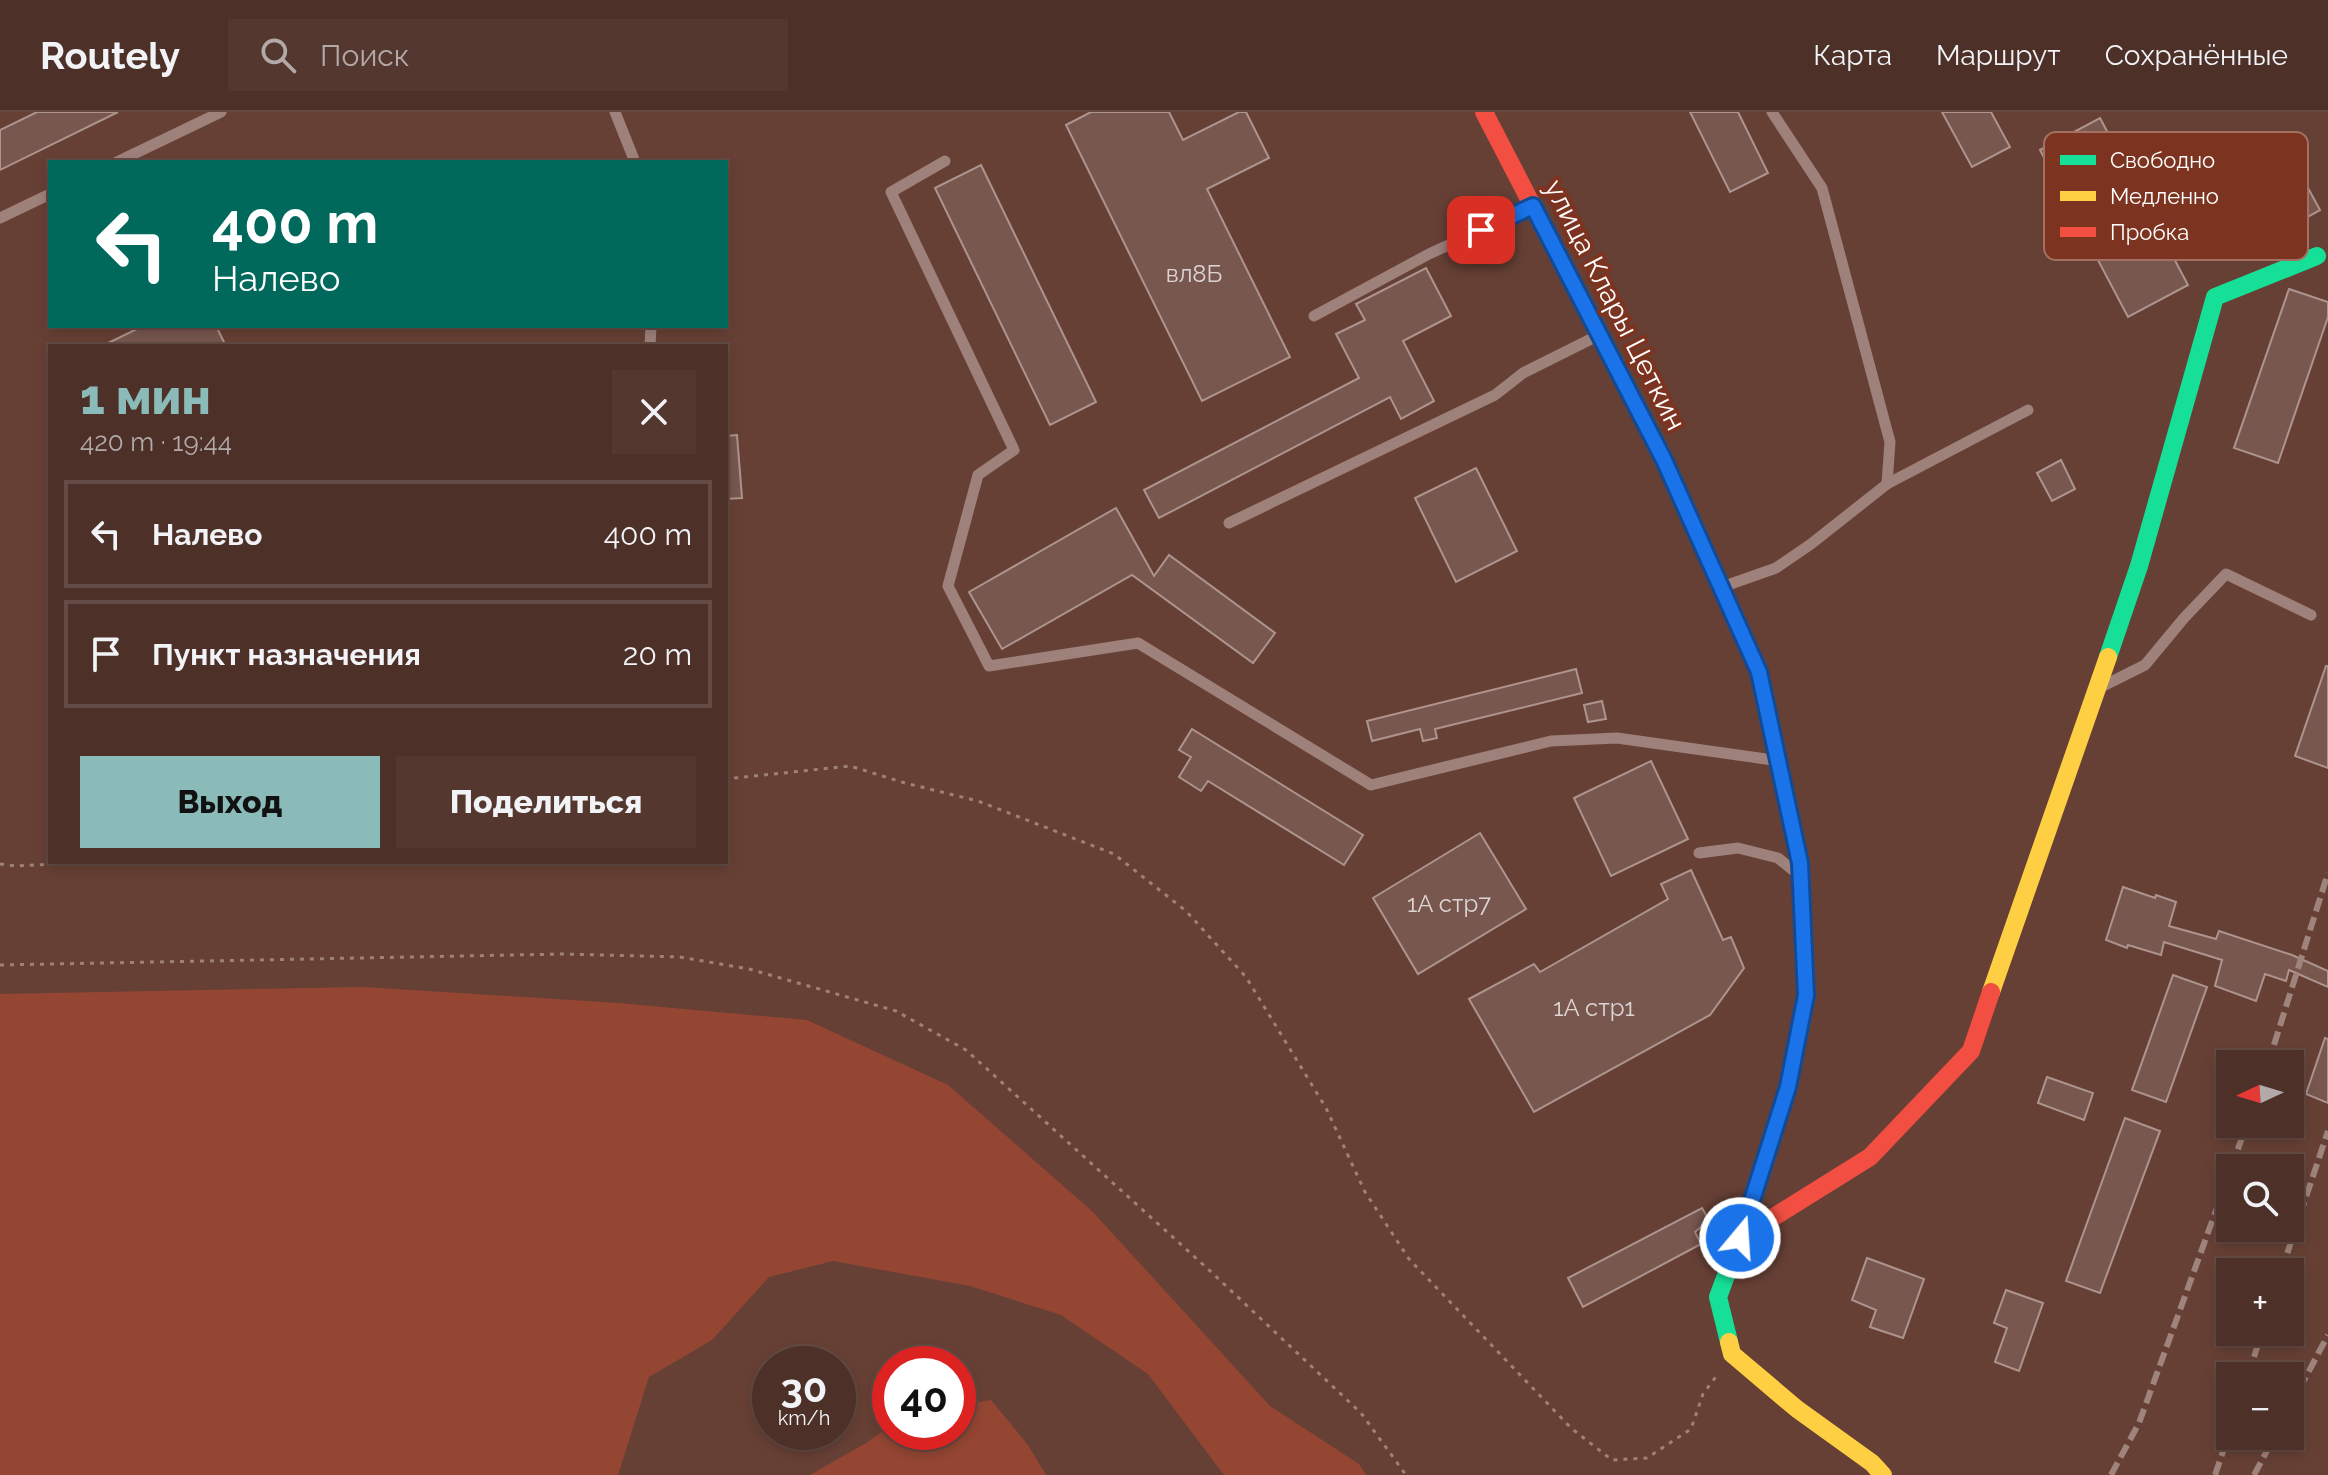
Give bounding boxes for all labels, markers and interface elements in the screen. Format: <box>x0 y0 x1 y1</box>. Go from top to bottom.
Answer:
search box <box>228 19 788 91</box>
text: Routely <box>40 33 180 78</box>
icon: search <box>256 33 300 77</box>
text: Поиск <box>320 38 409 73</box>
text: Карта <box>1813 39 1892 72</box>
text: Маршрут <box>1936 39 2061 72</box>
text: Сохранённые <box>2105 39 2288 72</box>
legend <box>2044 132 2308 260</box>
text: Свободно <box>2110 147 2215 173</box>
street label: улица Клары Цеткин <box>1538 174 1692 436</box>
text: Медленно <box>2110 183 2219 209</box>
text: 400 m <box>212 190 378 256</box>
icon: left <box>80 192 184 296</box>
pin <box>1447 196 1515 264</box>
icon: arrive <box>1459 208 1503 252</box>
text: Пробка <box>2110 219 2189 245</box>
text: Налево <box>212 257 340 299</box>
house number: вл8Б <box>1166 259 1222 288</box>
text: 1 мин <box>80 369 211 425</box>
button: close <box>612 370 696 454</box>
text: 420 m · 19:44 <box>80 427 232 457</box>
icon: left <box>84 512 128 556</box>
text: Налево <box>152 517 262 552</box>
text: 400 m <box>604 517 692 552</box>
icon: arrive <box>84 632 128 676</box>
text: Пункт назначения <box>152 637 421 672</box>
text: 20 m <box>623 637 692 672</box>
button: Выход <box>80 756 380 848</box>
button: Поделиться <box>396 756 696 848</box>
house number: 1А стр7 <box>1407 889 1491 918</box>
house number: 1А стр1 <box>1553 993 1635 1022</box>
north arrow <box>2216 1050 2304 1138</box>
map controls <box>2216 1050 2304 1450</box>
button: search <box>2216 1154 2304 1242</box>
position arrow <box>1698 1196 1782 1280</box>
button: + <box>2216 1258 2304 1346</box>
speed limit sign: 40 <box>872 1346 976 1450</box>
button: − <box>2216 1362 2304 1450</box>
text: 30 <box>781 1364 827 1411</box>
text: km/h <box>778 1406 830 1430</box>

